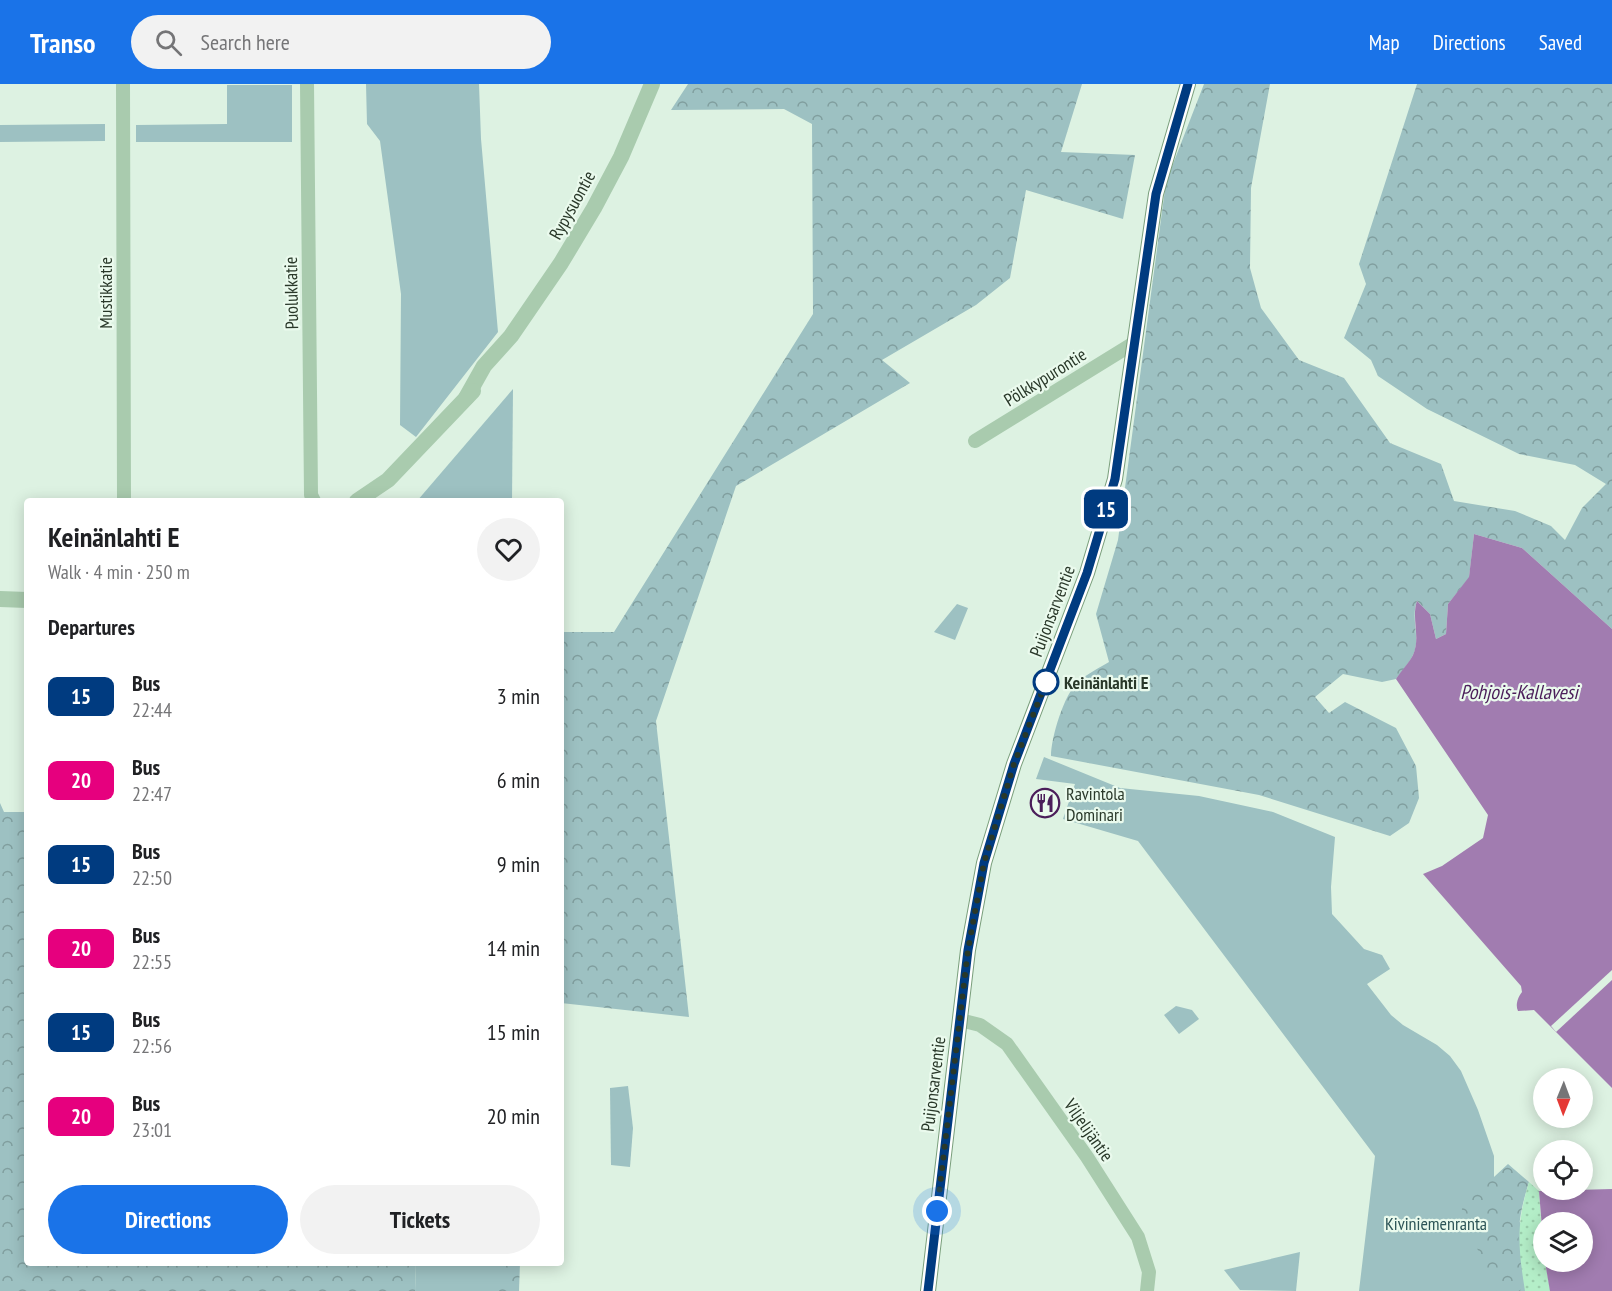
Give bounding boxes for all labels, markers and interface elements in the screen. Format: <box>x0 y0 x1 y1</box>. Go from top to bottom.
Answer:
search box <box>131 15 551 69</box>
text: Transo <box>30 24 95 61</box>
icon: search <box>152 26 185 59</box>
text: Search here <box>200 28 290 56</box>
text: Map <box>1369 29 1400 56</box>
text: Directions <box>1433 29 1506 56</box>
text: Saved <box>1539 29 1582 56</box>
street label: Rypysuontie <box>544 167 600 243</box>
street label: Puolukkatie <box>279 256 303 330</box>
street label: Mustikkatie <box>94 257 117 329</box>
street label: Pölkkypurontie <box>1000 343 1090 411</box>
line badge: 15 <box>1079 490 1133 528</box>
text: 15 <box>1096 496 1116 523</box>
text: Keinänlahti E <box>48 518 180 555</box>
button: heart <box>477 518 540 581</box>
text: Walk · 4 min · 250 m <box>48 559 190 585</box>
street label: Puijonsarventie <box>1024 562 1080 660</box>
text: Departures <box>48 613 135 641</box>
text: Bus <box>132 669 160 697</box>
marker: Keinänlahti E <box>1033 669 1059 695</box>
place label: Keinänlahti E <box>1064 671 1149 694</box>
water label: Pohjois-Kallavesi <box>1460 679 1580 705</box>
text: 3 min <box>497 682 540 710</box>
text: 15 <box>71 683 91 710</box>
text: 22:44 <box>132 697 172 723</box>
text: Bus <box>132 753 160 781</box>
text: 6 min <box>497 766 540 794</box>
text: 20 <box>71 767 91 794</box>
text: 22:47 <box>132 781 172 807</box>
place label: Ravintola Dominari <box>1066 782 1125 826</box>
restaurant icon: Ravintola Dominari <box>1029 787 1061 819</box>
text: Bus <box>132 837 160 865</box>
text: 9 min <box>497 850 540 878</box>
text: 15 <box>71 851 91 878</box>
text: 22:50 <box>132 865 172 891</box>
text: Bus <box>132 921 160 949</box>
text: 14 min <box>487 934 540 962</box>
text: 20 <box>71 935 91 962</box>
text: 22:55 <box>132 949 172 975</box>
text: Bus <box>132 1005 160 1033</box>
text: 15 min <box>487 1018 540 1046</box>
text: 15 <box>71 1019 91 1046</box>
text: 22:56 <box>132 1033 172 1059</box>
street label: Puijonsarventie <box>916 1035 950 1133</box>
north arrow <box>1533 1068 1593 1128</box>
map controls <box>1533 1068 1593 1272</box>
text: Bus <box>132 1089 160 1117</box>
street label: Viljelijäntie <box>1059 1093 1119 1166</box>
text: 20 min <box>487 1102 540 1130</box>
text: 20 <box>71 1103 91 1130</box>
text: 23:01 <box>132 1117 172 1143</box>
button: locate <box>1533 1140 1593 1200</box>
button: Directions <box>48 1185 288 1254</box>
button: Tickets <box>300 1185 540 1254</box>
your location <box>922 1196 952 1226</box>
park label: Kiviniemenranta <box>1385 1212 1487 1235</box>
button: layers <box>1533 1212 1593 1272</box>

